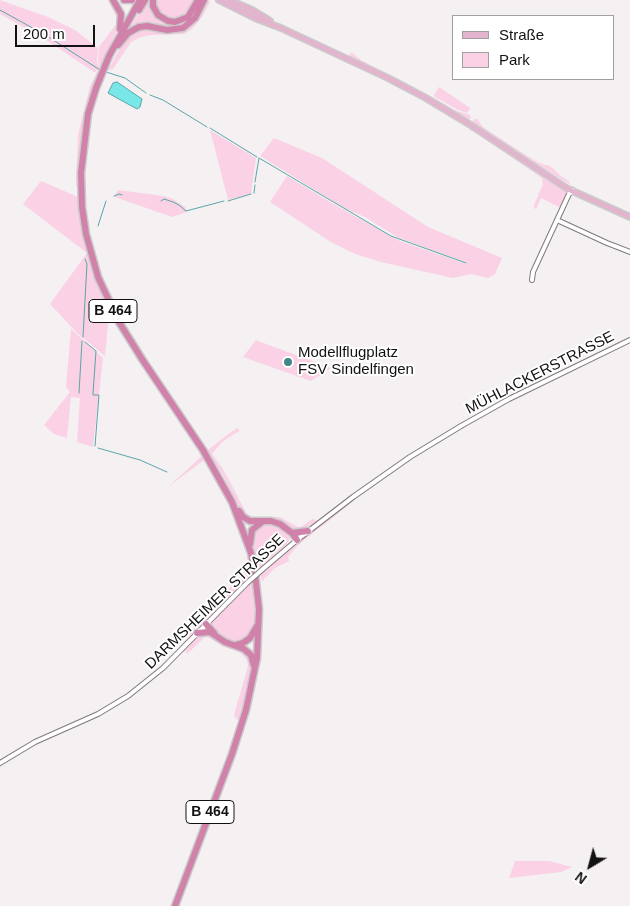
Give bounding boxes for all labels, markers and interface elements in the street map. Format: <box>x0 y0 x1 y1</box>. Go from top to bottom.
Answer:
scale bar <box>18 15 98 47</box>
legend <box>452 15 615 80</box>
text: 200 m <box>23 25 65 42</box>
text: Straße <box>499 26 544 43</box>
text: Park <box>499 51 530 68</box>
road number: B 464 <box>89 300 137 322</box>
street label: MÜHLACKERSTRASSE <box>463 328 617 418</box>
place label: Modellflugplatz FSV Sindelfingen <box>298 344 414 379</box>
marker: Modellflugplatz FSV Sindelfingen <box>282 356 294 368</box>
street label: DARMSHEIMER STRASSE <box>142 531 288 673</box>
road number: B 464 <box>186 800 234 824</box>
north arrow <box>565 841 615 891</box>
text: N <box>572 869 590 887</box>

